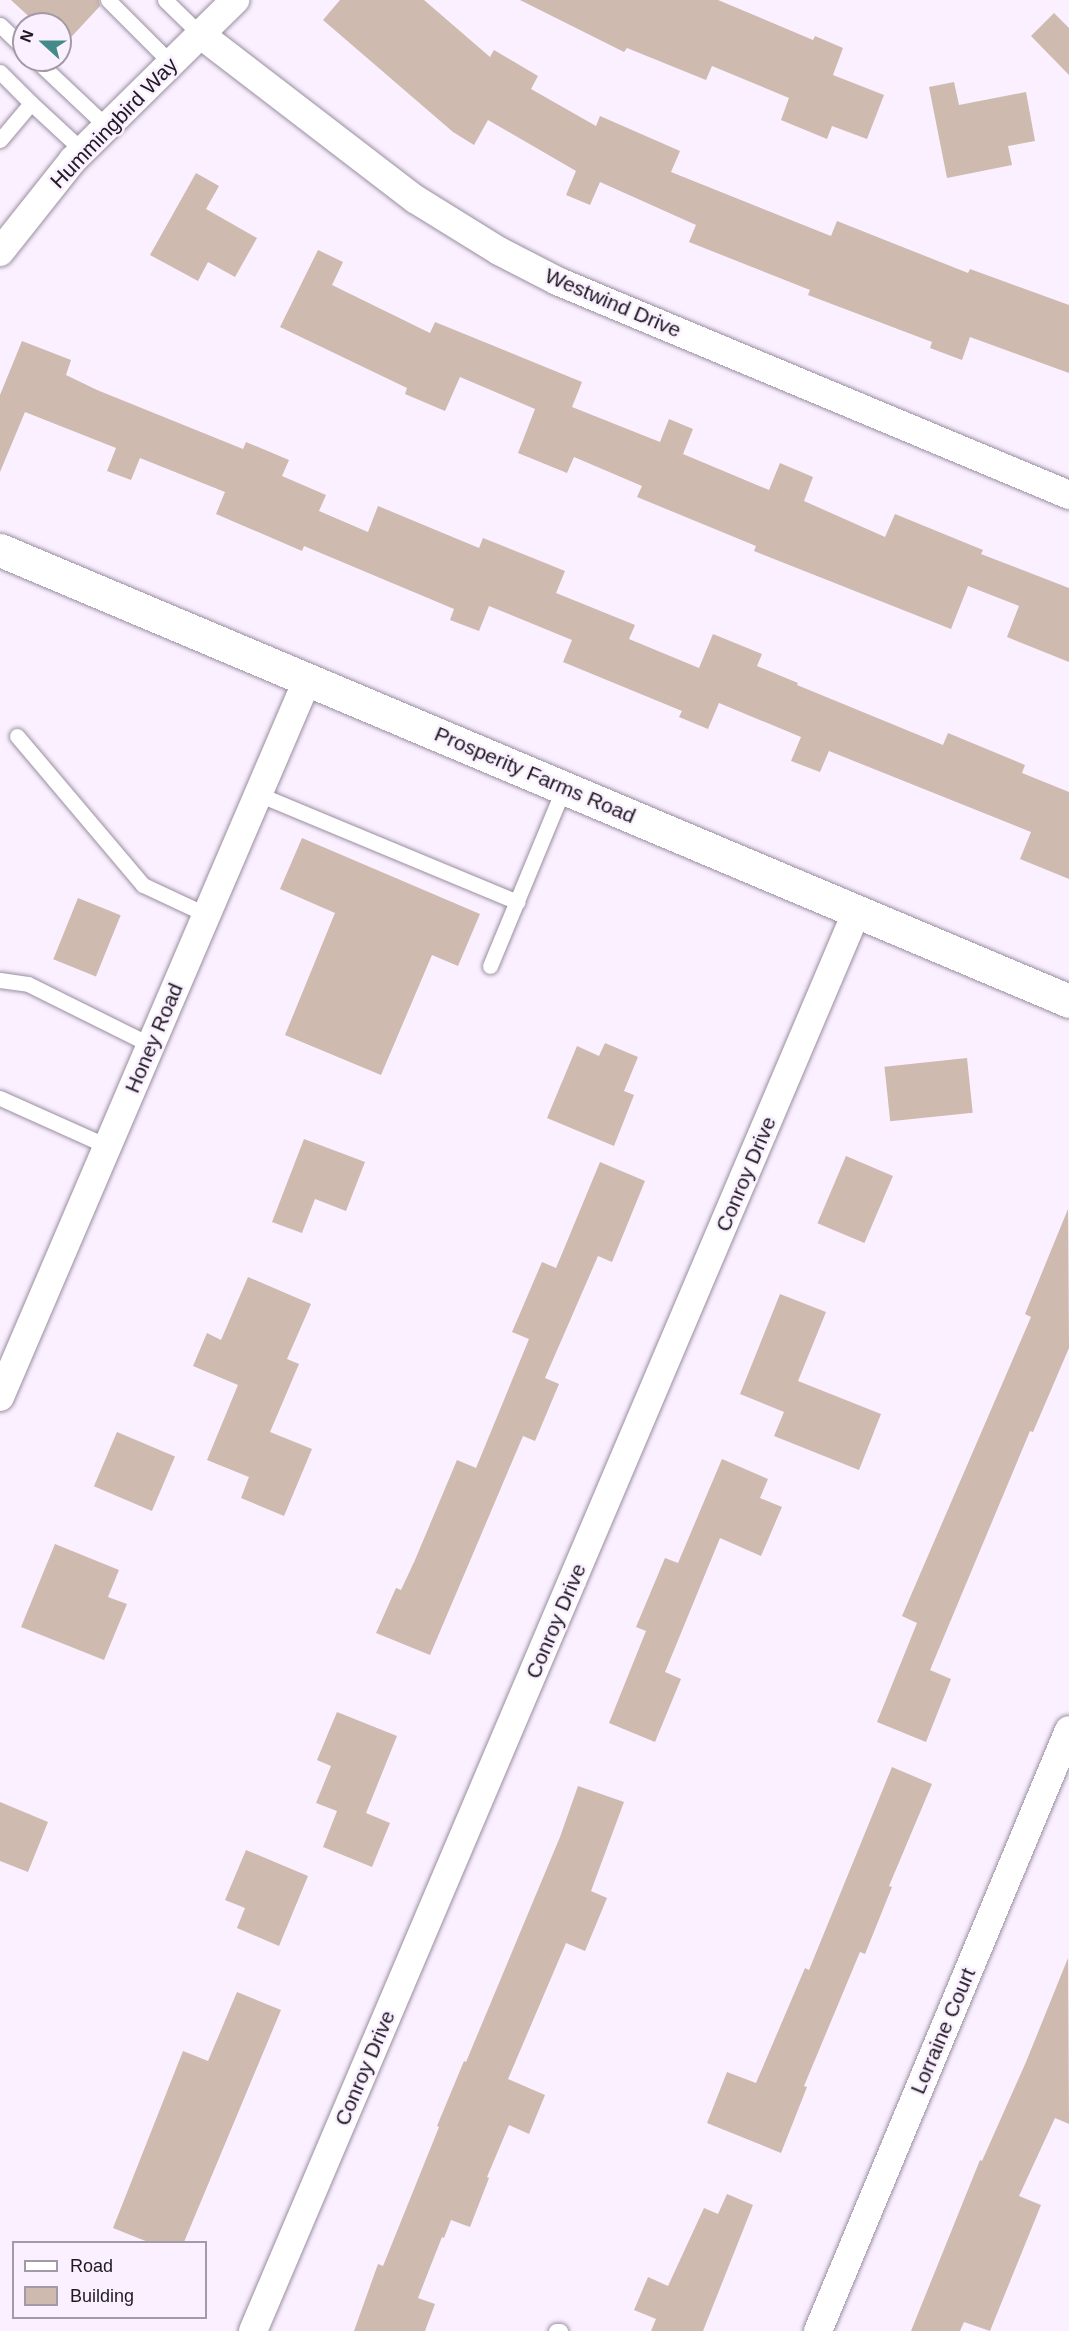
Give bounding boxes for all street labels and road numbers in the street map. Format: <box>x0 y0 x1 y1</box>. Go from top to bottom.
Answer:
street label: Hummingbird Way <box>45 52 183 194</box>
street label: Westwind Drive <box>541 263 685 343</box>
street label: Prosperity Farms Road <box>431 721 639 829</box>
street label: Honey Road <box>120 979 188 1097</box>
street label: Conroy Drive <box>710 1113 782 1235</box>
street label: Conroy Drive <box>520 1560 592 1682</box>
street label: Lorraine Court <box>905 1964 981 2098</box>
street label: Conroy Drive <box>329 2007 401 2129</box>

